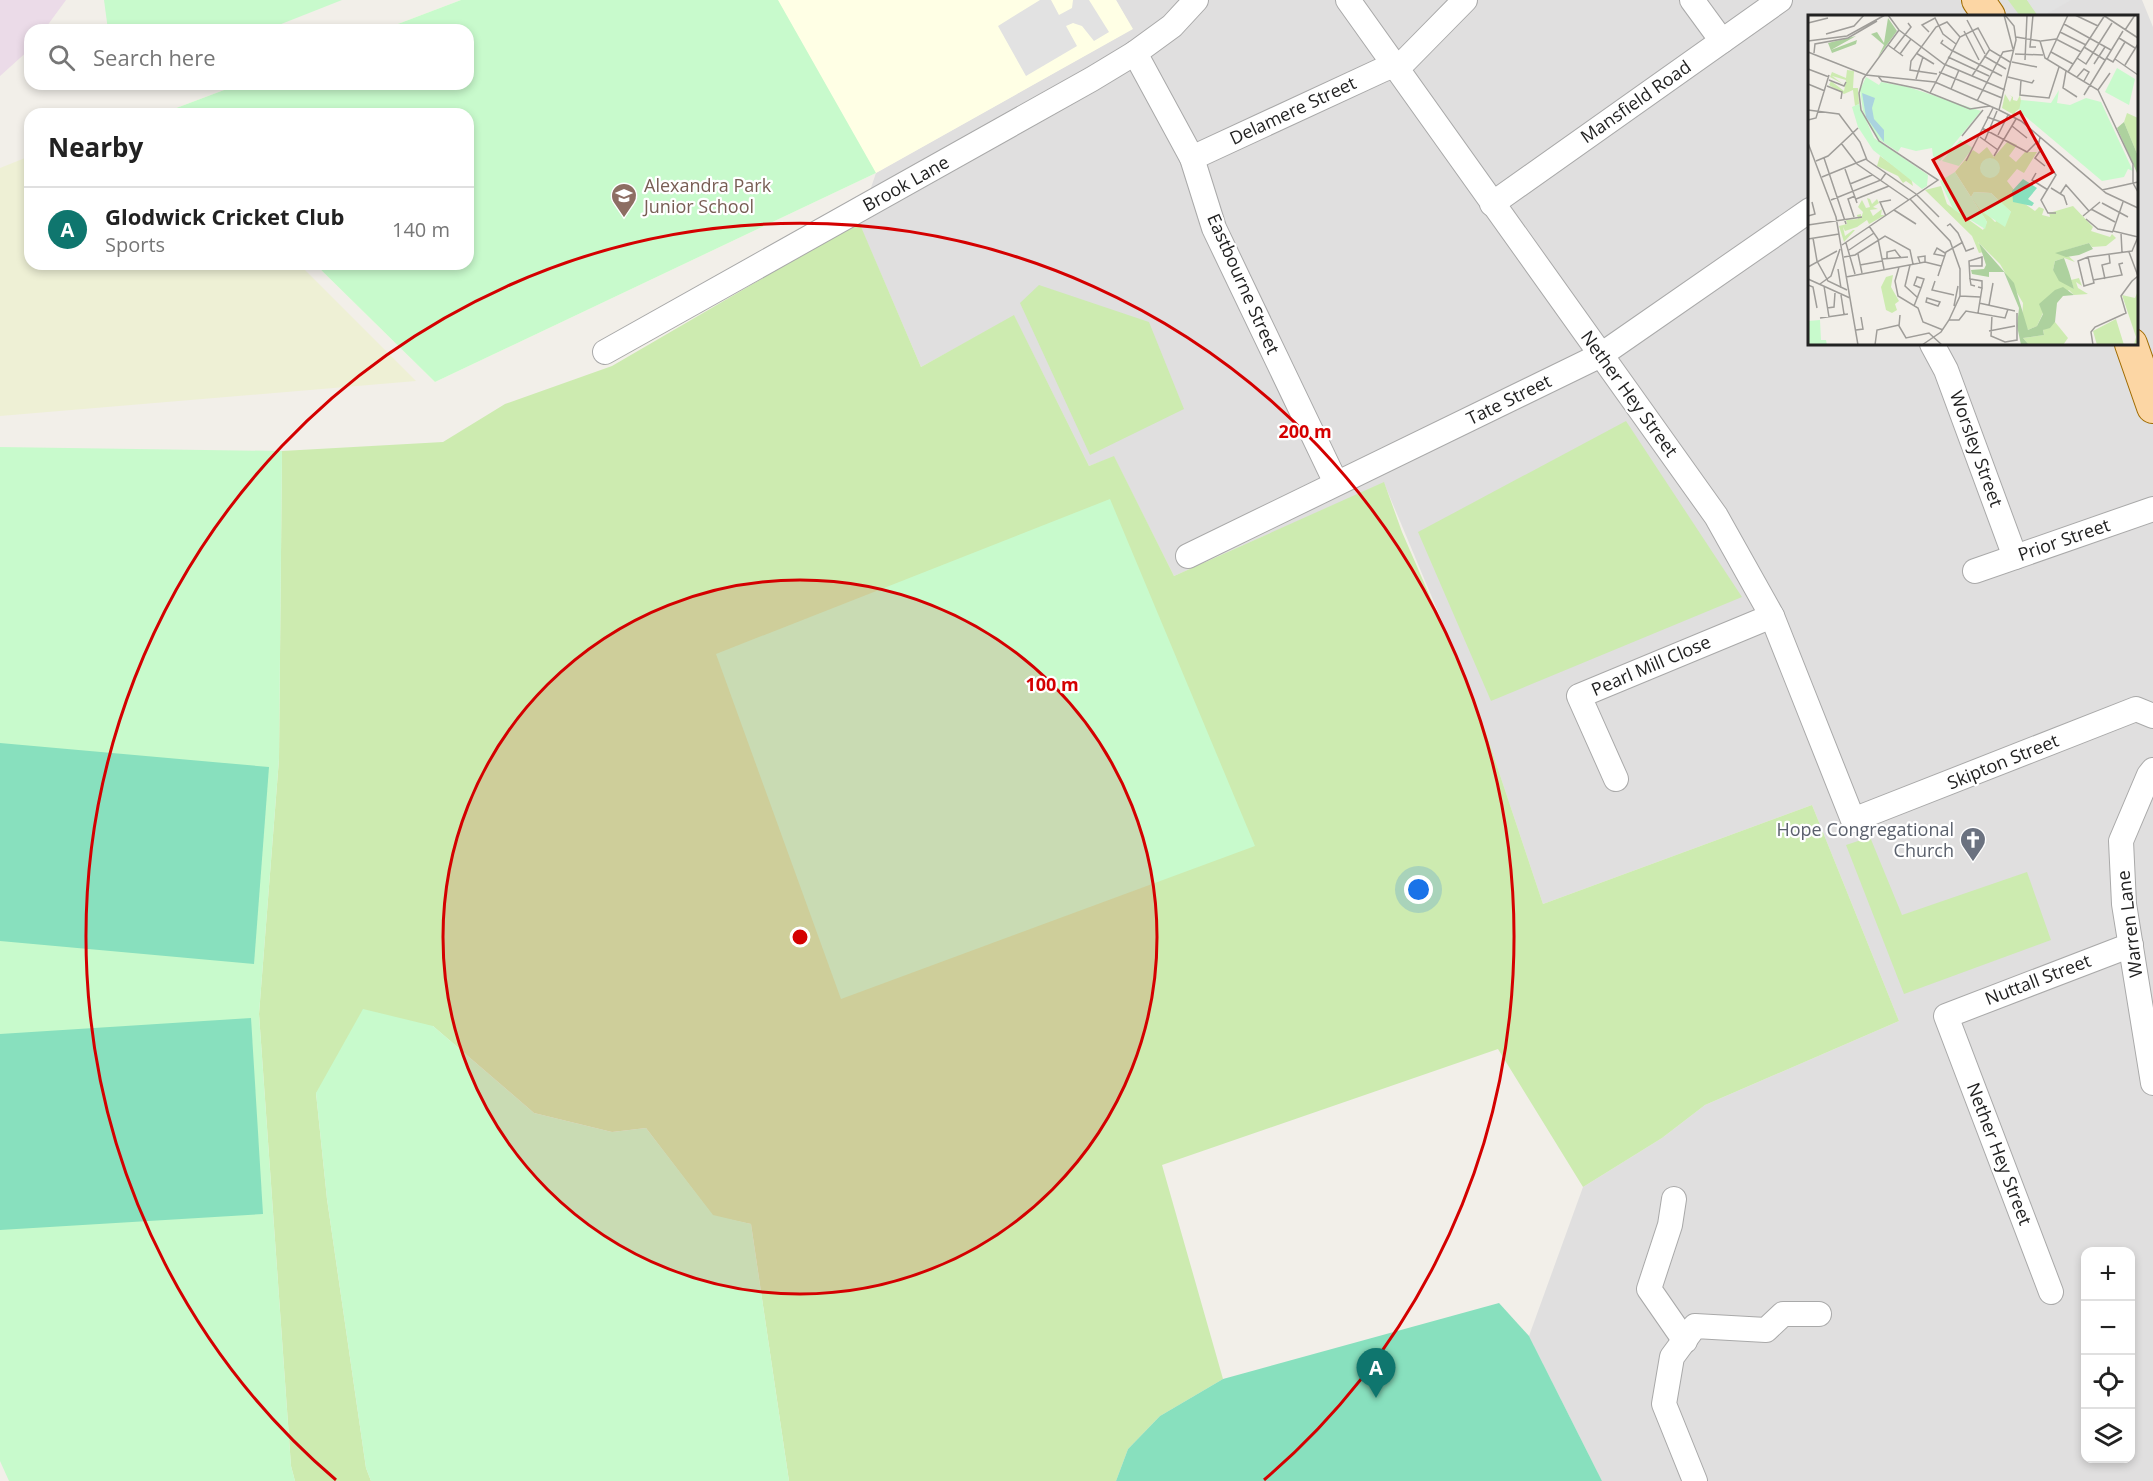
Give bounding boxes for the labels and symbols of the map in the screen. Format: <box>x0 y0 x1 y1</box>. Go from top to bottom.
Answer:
inset map <box>1808 15 2138 345</box>
street label: Mansfield Road <box>1575 54 1695 148</box>
street label: Delamere Street <box>1225 70 1360 150</box>
street label: Brook Lane <box>858 150 953 217</box>
place label: Alexandra Park Junior School <box>642 173 772 218</box>
school or university icon: Alexandra Park Junior School <box>609 181 639 219</box>
street label: Eastbourne Street <box>1202 210 1286 358</box>
street label: Nether Hey Street <box>1576 325 1684 461</box>
street label: Tate Street <box>1462 368 1555 430</box>
street label: Worsley Street <box>1945 387 2009 510</box>
text: 200 m <box>1278 419 1332 443</box>
street label: Prior Street <box>2014 512 2113 566</box>
street label: Pearl Mill Close <box>1587 629 1714 701</box>
text: 100 m <box>1025 672 1079 696</box>
street label: Skipton Street <box>1943 728 2062 794</box>
place label: Hope Congregational Church <box>1777 817 1954 862</box>
church icon: Hope Congregational Church <box>1958 825 1988 863</box>
street label: Warren Lane <box>2111 869 2147 979</box>
your location <box>1404 875 1433 904</box>
centre of rings <box>790 927 810 947</box>
street label: Nuttall Street <box>1981 948 2094 1010</box>
street label: Nether Hey Street <box>1962 1079 2038 1228</box>
pin: A <box>1356 1348 1396 1398</box>

